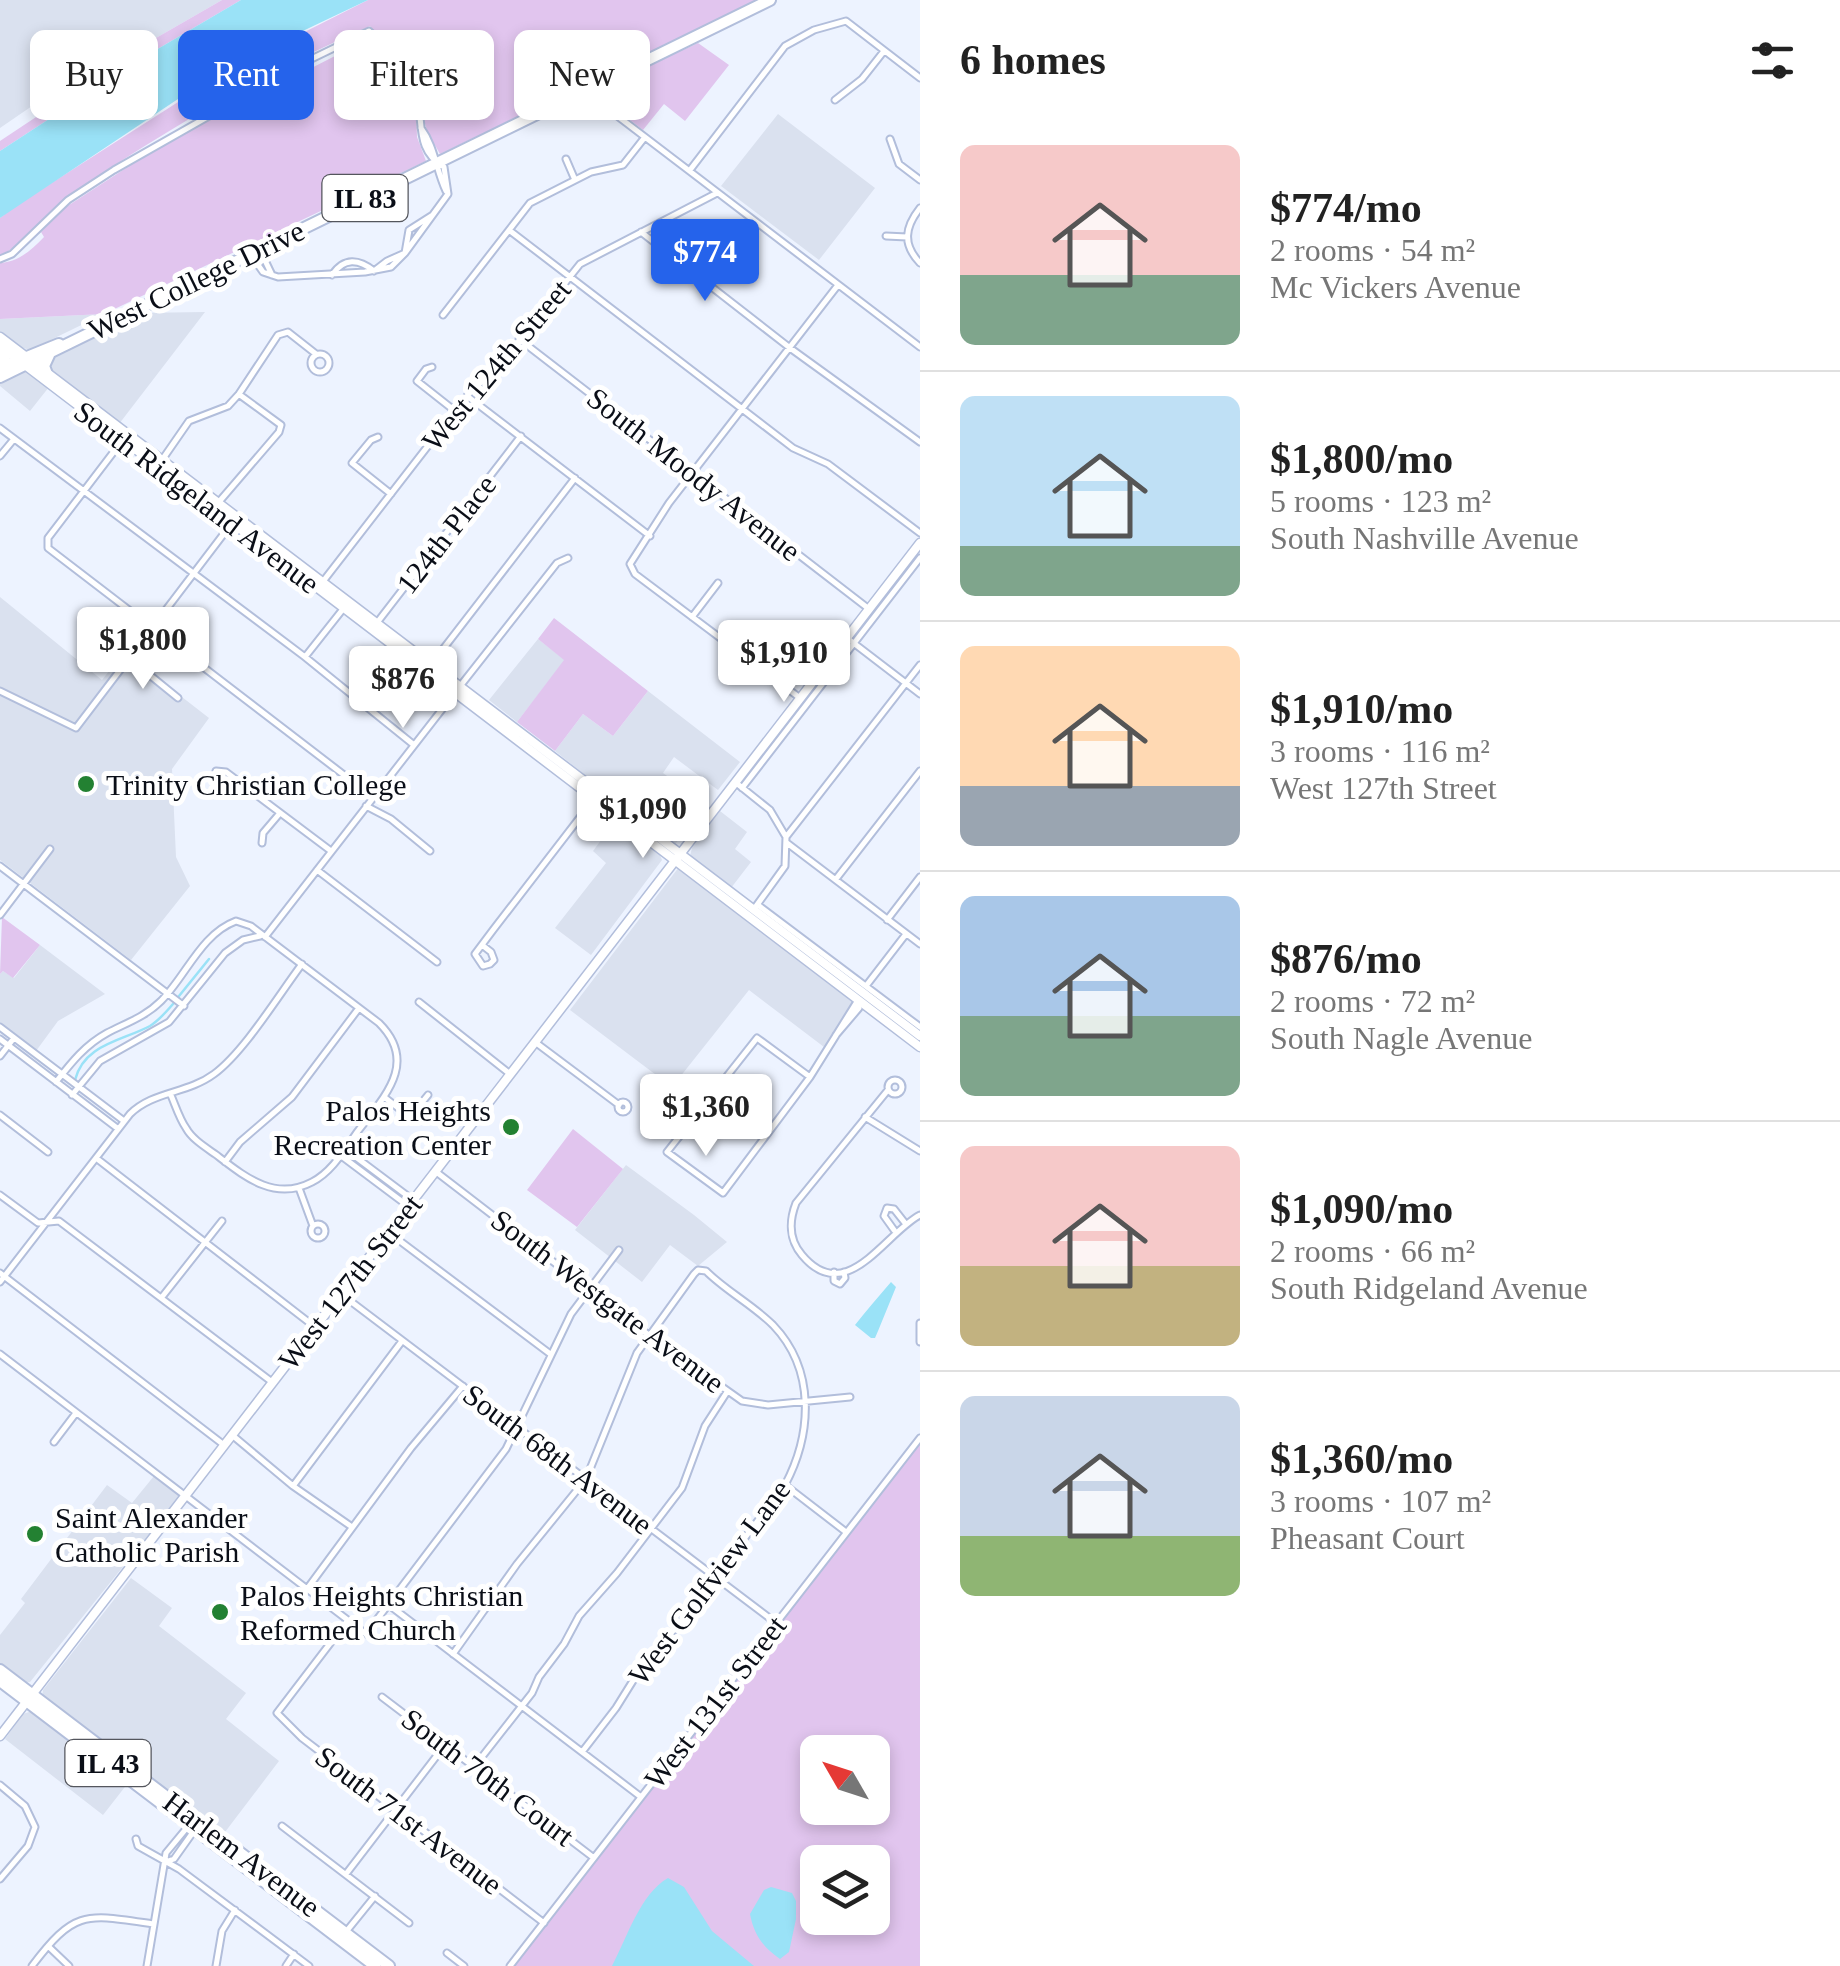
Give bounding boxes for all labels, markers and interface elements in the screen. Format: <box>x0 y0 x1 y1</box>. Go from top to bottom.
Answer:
chip: Buy <box>30 30 158 120</box>
chip: Rent <box>178 30 314 120</box>
chip: Filters <box>334 30 494 120</box>
chip: New <box>514 30 650 120</box>
icon: filters <box>1745 33 1800 88</box>
text: 6 homes <box>960 37 1106 83</box>
road number: IL 83 <box>322 175 408 221</box>
icon: home <box>1040 185 1160 305</box>
text: $774/mo <box>1270 185 1422 231</box>
street label: West College Drive <box>83 213 309 347</box>
pin: $774 <box>646 219 764 304</box>
text: 2 rooms · 54 m² <box>1270 232 1475 268</box>
text: $774 <box>673 233 737 269</box>
text: Mc Vickers Avenue <box>1270 269 1521 305</box>
street label: West 124th Street <box>415 272 577 457</box>
street label: South Moody Avenue <box>581 381 807 567</box>
street label: South Ridgeland Avenue <box>68 394 326 600</box>
icon: home <box>1040 436 1160 556</box>
text: $1,800/mo <box>1270 436 1453 482</box>
street label: 124th Place <box>390 468 502 600</box>
text: 5 rooms · 123 m² <box>1270 483 1491 519</box>
text: South Nashville Avenue <box>1270 520 1579 556</box>
pin: $1,800 <box>62 607 224 692</box>
pin: $1,910 <box>703 620 865 705</box>
text: $1,800 <box>99 621 187 657</box>
text: $1,910 <box>740 634 828 670</box>
pin: $876 <box>344 646 462 731</box>
text: $876 <box>371 660 435 696</box>
icon: home <box>1040 686 1160 806</box>
text: $1,910/mo <box>1270 686 1453 732</box>
text: 3 rooms · 116 m² <box>1270 733 1490 769</box>
place label: Trinity Christian College <box>106 768 407 801</box>
text: West 127th Street <box>1270 770 1497 806</box>
marker: Trinity Christian College <box>75 773 97 795</box>
pin: $1,090 <box>562 776 724 861</box>
text: $1,090 <box>599 790 687 826</box>
icon: home <box>1040 936 1160 1056</box>
text: $876/mo <box>1270 936 1422 982</box>
text: 2 rooms · 72 m² <box>1270 983 1475 1019</box>
text: South Nagle Avenue <box>1270 1020 1532 1056</box>
pin: $1,360 <box>625 1074 787 1159</box>
text: $1,360 <box>662 1088 750 1124</box>
place label: Palos Heights Recreation Center <box>274 1094 491 1161</box>
marker: Palos Heights Recreation Center <box>500 1116 522 1138</box>
icon: home <box>1040 1186 1160 1306</box>
text: $1,090/mo <box>1270 1186 1453 1232</box>
street label: West 127th Street <box>272 1188 429 1376</box>
street label: South Westgate Avenue <box>485 1203 731 1399</box>
text: 2 rooms · 66 m² <box>1270 1233 1475 1269</box>
text: South Ridgeland Avenue <box>1270 1270 1588 1306</box>
street label: South 68th Avenue <box>457 1377 659 1541</box>
icon: home <box>1040 1436 1160 1556</box>
text: $1,360/mo <box>1270 1436 1453 1482</box>
street label: West Golfview Lane <box>621 1473 797 1691</box>
text: 3 rooms · 107 m² <box>1270 1483 1491 1519</box>
place label: Saint Alexander Catholic Parish <box>55 1501 247 1568</box>
text: Pheasant Court <box>1270 1520 1465 1556</box>
marker: Saint Alexander Catholic Parish <box>24 1523 46 1545</box>
place label: Palos Heights Christian Reformed Church <box>240 1579 523 1646</box>
marker: Palos Heights Christian Reformed Church <box>209 1601 231 1623</box>
street label: West 131st Street <box>638 1609 793 1795</box>
street label: South 70th Court <box>396 1702 581 1853</box>
north arrow <box>800 1735 890 1825</box>
map controls <box>800 1735 890 1935</box>
street label: South 71st Avenue <box>309 1739 509 1901</box>
road number: IL 43 <box>66 1740 150 1786</box>
street label: Harlem Avenue <box>157 1785 327 1923</box>
button: layers <box>800 1845 890 1935</box>

